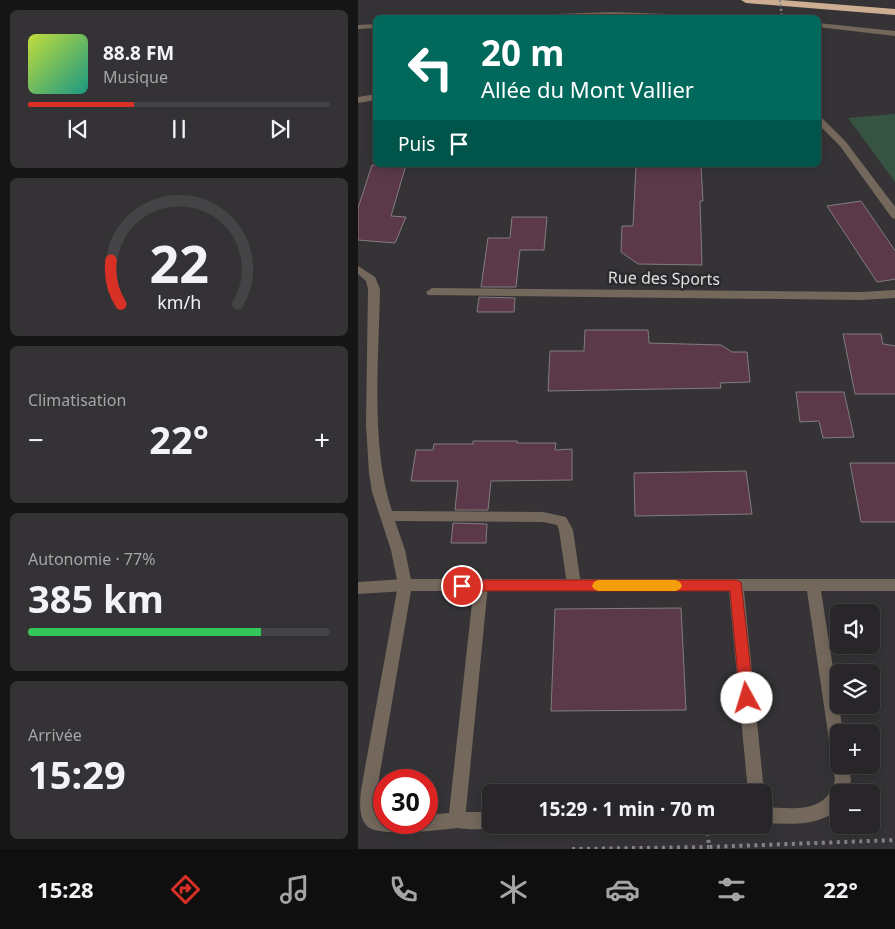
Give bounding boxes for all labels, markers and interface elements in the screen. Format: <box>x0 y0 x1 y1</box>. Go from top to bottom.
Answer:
text: 20 m <box>481 29 564 76</box>
icon: left <box>398 35 463 100</box>
text: 88.8 FM <box>103 40 174 66</box>
text: Musique <box>103 66 168 88</box>
text: Allée du Mont Vallier <box>481 74 694 104</box>
icon: previous <box>64 115 92 143</box>
icon: pause <box>165 115 193 143</box>
icon: next <box>266 115 294 143</box>
icon: arrive <box>445 130 473 158</box>
text: Puis <box>398 131 435 157</box>
text: 22 <box>149 227 209 298</box>
street label: Rue des Sports <box>608 266 720 290</box>
text: km/h <box>157 290 201 314</box>
text: Climatisation <box>28 389 126 411</box>
text: 22° <box>149 413 209 465</box>
text: − <box>28 420 44 458</box>
text: + <box>314 420 330 458</box>
text: Autonomie · 77% <box>28 548 155 570</box>
pin <box>441 565 483 607</box>
text: 385 km <box>28 572 164 624</box>
icon: arrive <box>448 572 476 600</box>
map controls <box>830 604 880 834</box>
button: sound <box>830 604 880 654</box>
button: layers <box>830 664 880 714</box>
position arrow <box>720 671 772 723</box>
text: Arrivée <box>28 724 82 746</box>
button: + <box>830 724 880 774</box>
text: 15:29 <box>28 748 126 800</box>
speed limit sign: 30 <box>373 769 438 834</box>
button: − <box>830 784 880 834</box>
text: 15:29 · 1 min · 70 m <box>539 796 715 822</box>
icon: directions <box>168 872 203 907</box>
icon: music <box>277 872 312 907</box>
icon: phone <box>386 872 421 907</box>
icon: climate <box>496 872 531 907</box>
icon: car <box>605 872 640 907</box>
icon: filters <box>714 872 749 907</box>
text: 15:28 <box>37 874 94 904</box>
text: 22° <box>823 874 858 904</box>

